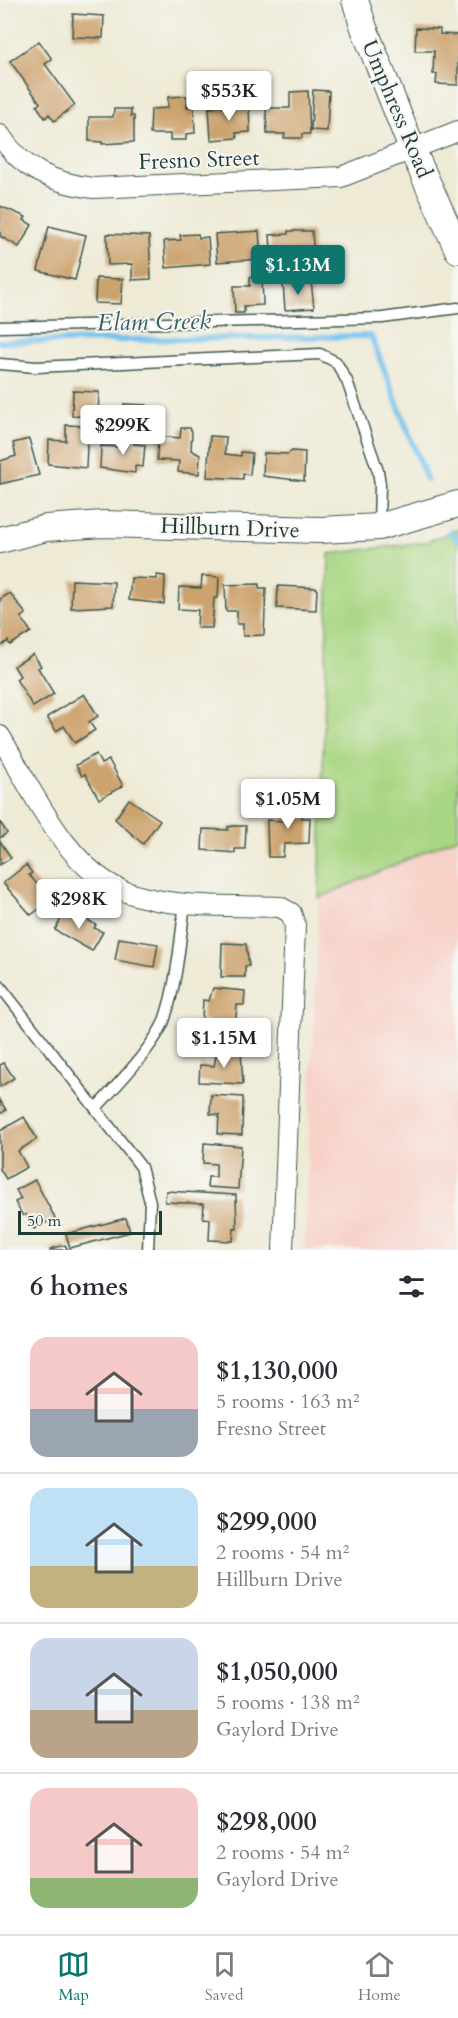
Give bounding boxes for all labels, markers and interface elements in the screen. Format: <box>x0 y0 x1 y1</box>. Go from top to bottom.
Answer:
street label: Umphress Road <box>354 35 440 183</box>
pin: $553K <box>187 71 271 122</box>
text: $553K <box>200 77 258 104</box>
street label: Fresno Street <box>138 143 260 177</box>
pin: $1.13M <box>249 245 347 296</box>
text: $1.13M <box>265 251 331 278</box>
water label: Elam Creek <box>97 305 211 339</box>
pin: $299K <box>81 405 165 456</box>
text: $299K <box>94 411 152 438</box>
street label: Hillburn Drive <box>160 511 300 545</box>
pin: $1.05M <box>239 779 337 830</box>
text: $1.05M <box>255 785 321 812</box>
pin: $298K <box>37 879 121 930</box>
text: $298K <box>50 885 108 912</box>
pin: $1.15M <box>175 1018 273 1069</box>
text: $1.15M <box>191 1024 257 1051</box>
scale bar <box>18 1208 162 1236</box>
text: 50 m <box>27 1210 61 1232</box>
text: 6 homes <box>30 1269 128 1304</box>
icon: filters <box>395 1270 428 1303</box>
text: $1,130,000 <box>216 1353 338 1388</box>
icon: home <box>78 1361 150 1433</box>
text: 5 rooms · 163 m² <box>216 1388 360 1415</box>
text: Fresno Street <box>216 1415 326 1442</box>
text: $299,000 <box>216 1504 317 1539</box>
icon: home <box>78 1512 150 1584</box>
text: 2 rooms · 54 m² <box>216 1539 349 1566</box>
text: Hillburn Drive <box>216 1566 343 1593</box>
text: $1,050,000 <box>216 1654 338 1689</box>
icon: home <box>78 1662 150 1734</box>
text: 5 rooms · 138 m² <box>216 1689 360 1716</box>
text: Gaylord Drive <box>216 1716 339 1743</box>
text: $298,000 <box>216 1804 317 1839</box>
icon: home <box>78 1812 150 1884</box>
text: 2 rooms · 54 m² <box>216 1839 349 1866</box>
text: Gaylord Drive <box>216 1866 339 1893</box>
tab: Map <box>57 1948 90 2006</box>
tab: Saved <box>205 1948 243 2006</box>
tab: Home <box>358 1948 401 2006</box>

